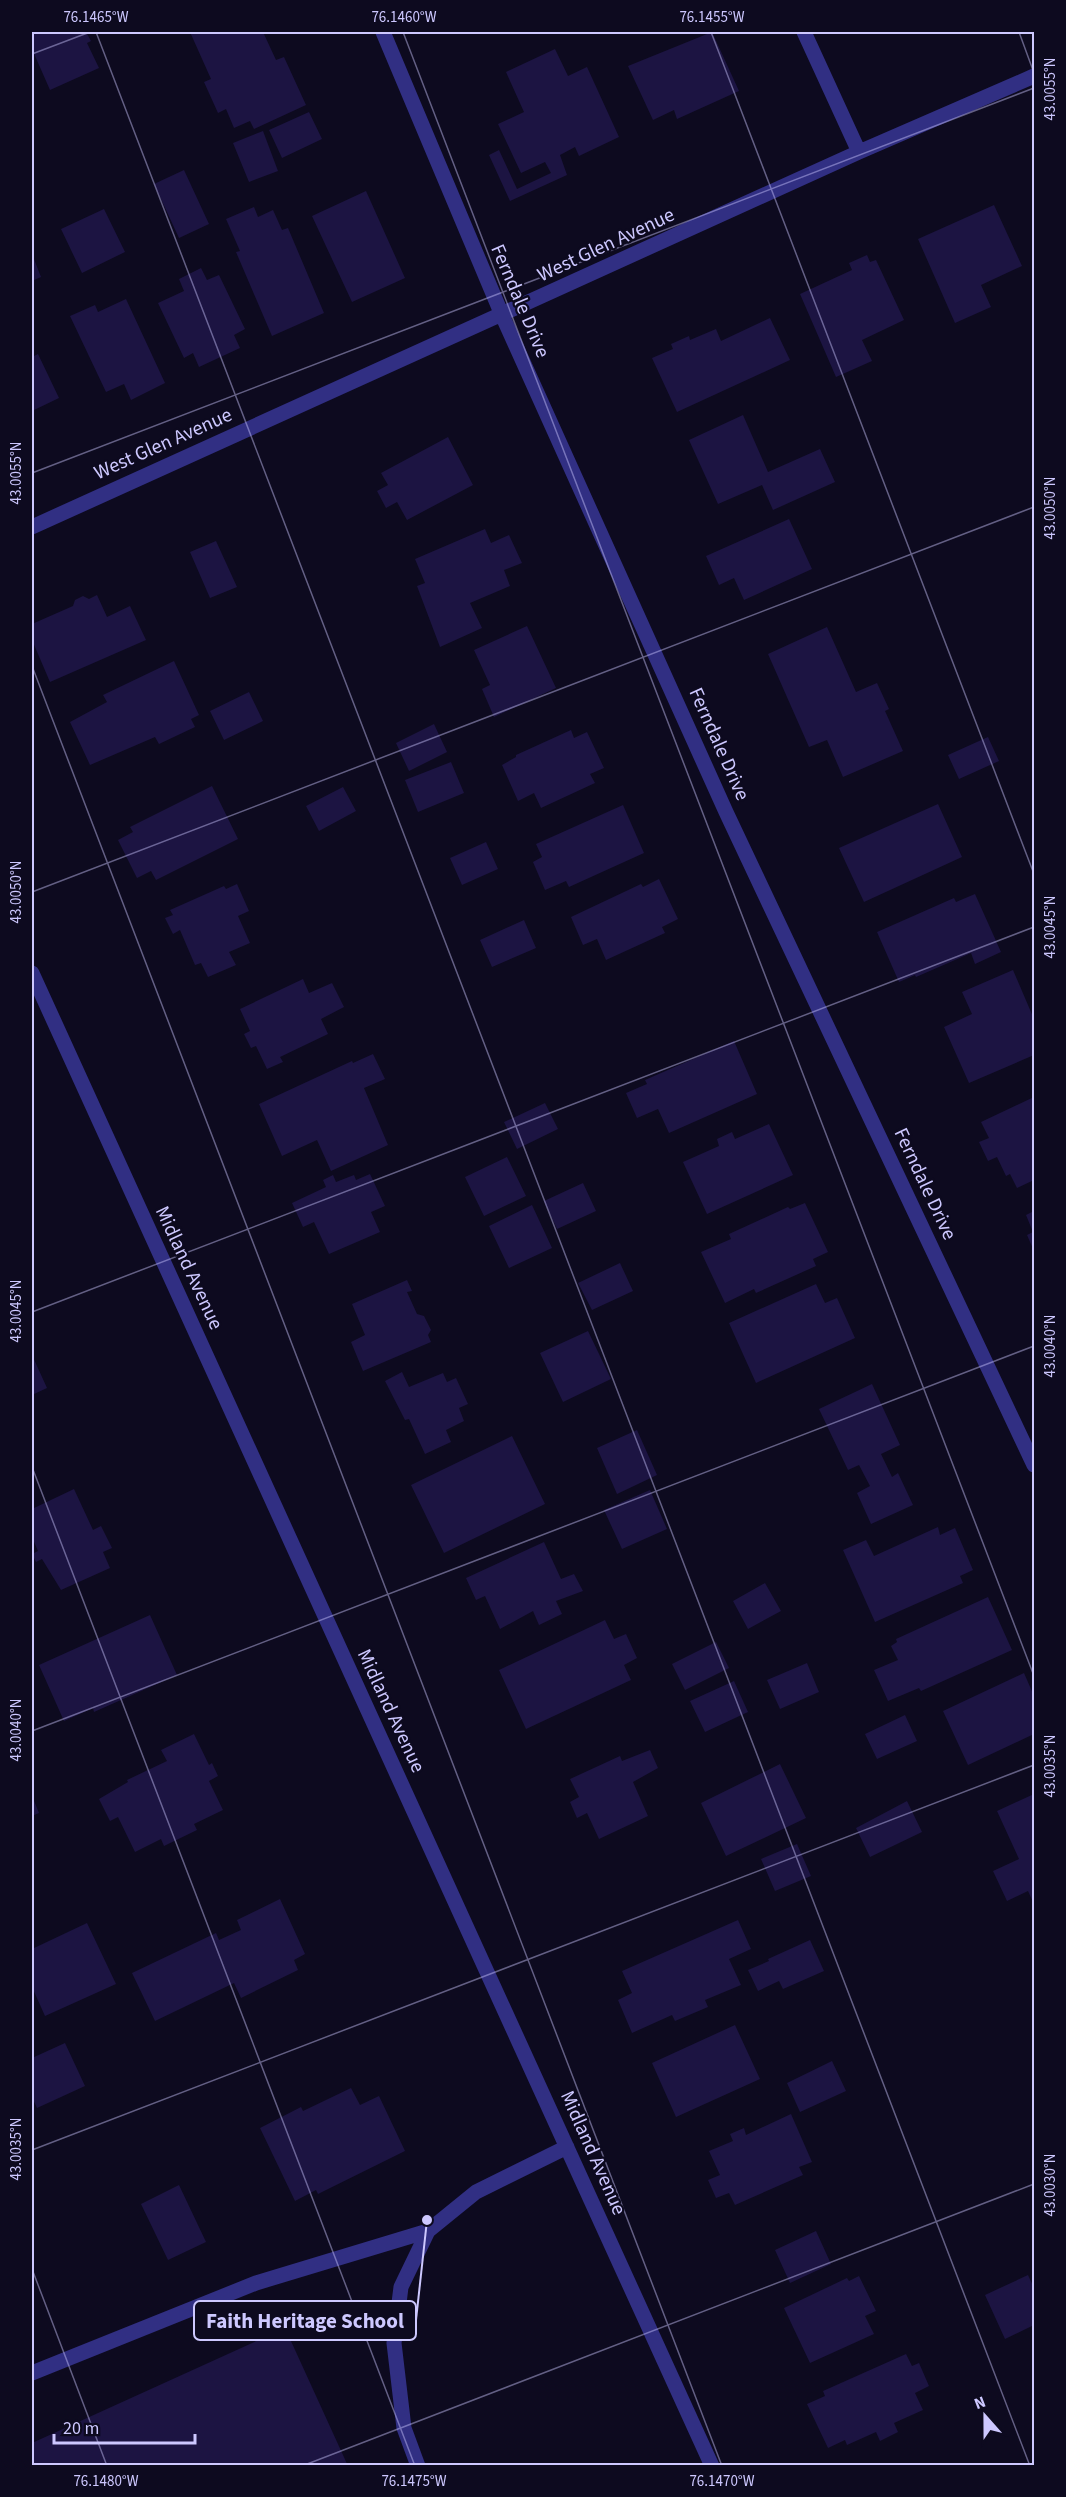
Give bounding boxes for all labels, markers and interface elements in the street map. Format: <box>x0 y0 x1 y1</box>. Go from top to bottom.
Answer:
text: 76.1465°W <box>63 7 129 28</box>
text: 76.1460°W <box>371 7 437 28</box>
text: 76.1455°W <box>679 7 745 28</box>
text: 43.0055°N <box>1040 57 1061 121</box>
street label: West Glen Avenue <box>533 201 679 289</box>
street label: Ferndale Drive <box>483 240 557 362</box>
street label: West Glen Avenue <box>90 401 237 487</box>
text: 43.0055°N <box>6 441 27 505</box>
text: 43.0050°N <box>1040 476 1061 540</box>
street label: Ferndale Drive <box>682 683 756 805</box>
text: 43.0050°N <box>6 860 27 924</box>
text: 43.0045°N <box>1040 895 1061 959</box>
street label: Ferndale Drive <box>887 1123 963 1245</box>
street label: Midland Avenue <box>148 1202 230 1334</box>
text: 43.0045°N <box>6 1279 27 1343</box>
text: 43.0040°N <box>1040 1314 1061 1378</box>
street label: Midland Avenue <box>350 1645 432 1777</box>
text: 43.0040°N <box>6 1698 27 1762</box>
text: 43.0035°N <box>1040 1734 1061 1798</box>
street label: Midland Avenue <box>553 2086 633 2220</box>
text: 43.0035°N <box>6 2117 27 2181</box>
text: 43.0030°N <box>1040 2153 1061 2217</box>
callout: Faith Heritage School <box>194 2301 416 2340</box>
text: Faith Heritage School <box>206 2306 404 2336</box>
north arrow <box>955 2386 1015 2446</box>
text: N <box>971 2391 989 2415</box>
scale bar <box>54 2407 195 2445</box>
text: 20 m <box>63 2416 99 2441</box>
text: 76.1480°W <box>73 2471 139 2492</box>
text: 76.1475°W <box>381 2471 447 2492</box>
text: 76.1470°W <box>689 2471 755 2492</box>

